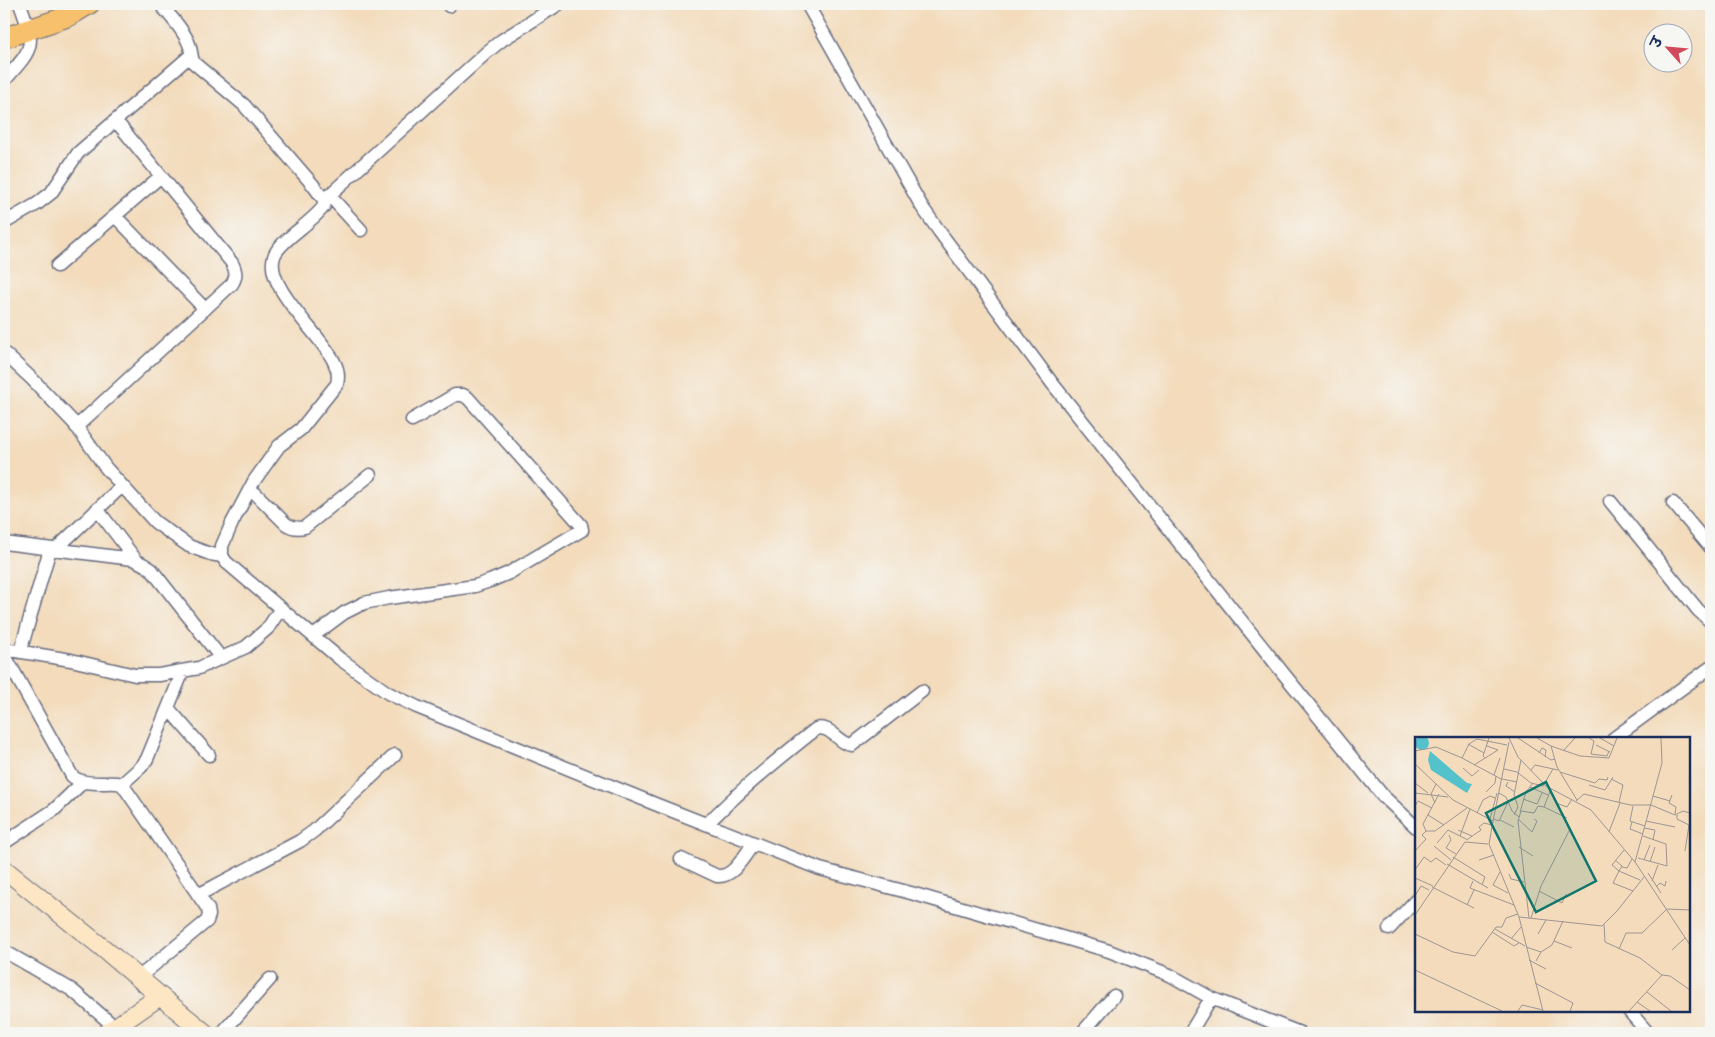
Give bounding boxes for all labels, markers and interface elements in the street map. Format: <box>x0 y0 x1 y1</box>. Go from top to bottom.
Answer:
north arrow <box>1642 22 1692 72</box>
text: उ <box>1644 32 1667 52</box>
inset map <box>1415 737 1690 1012</box>

